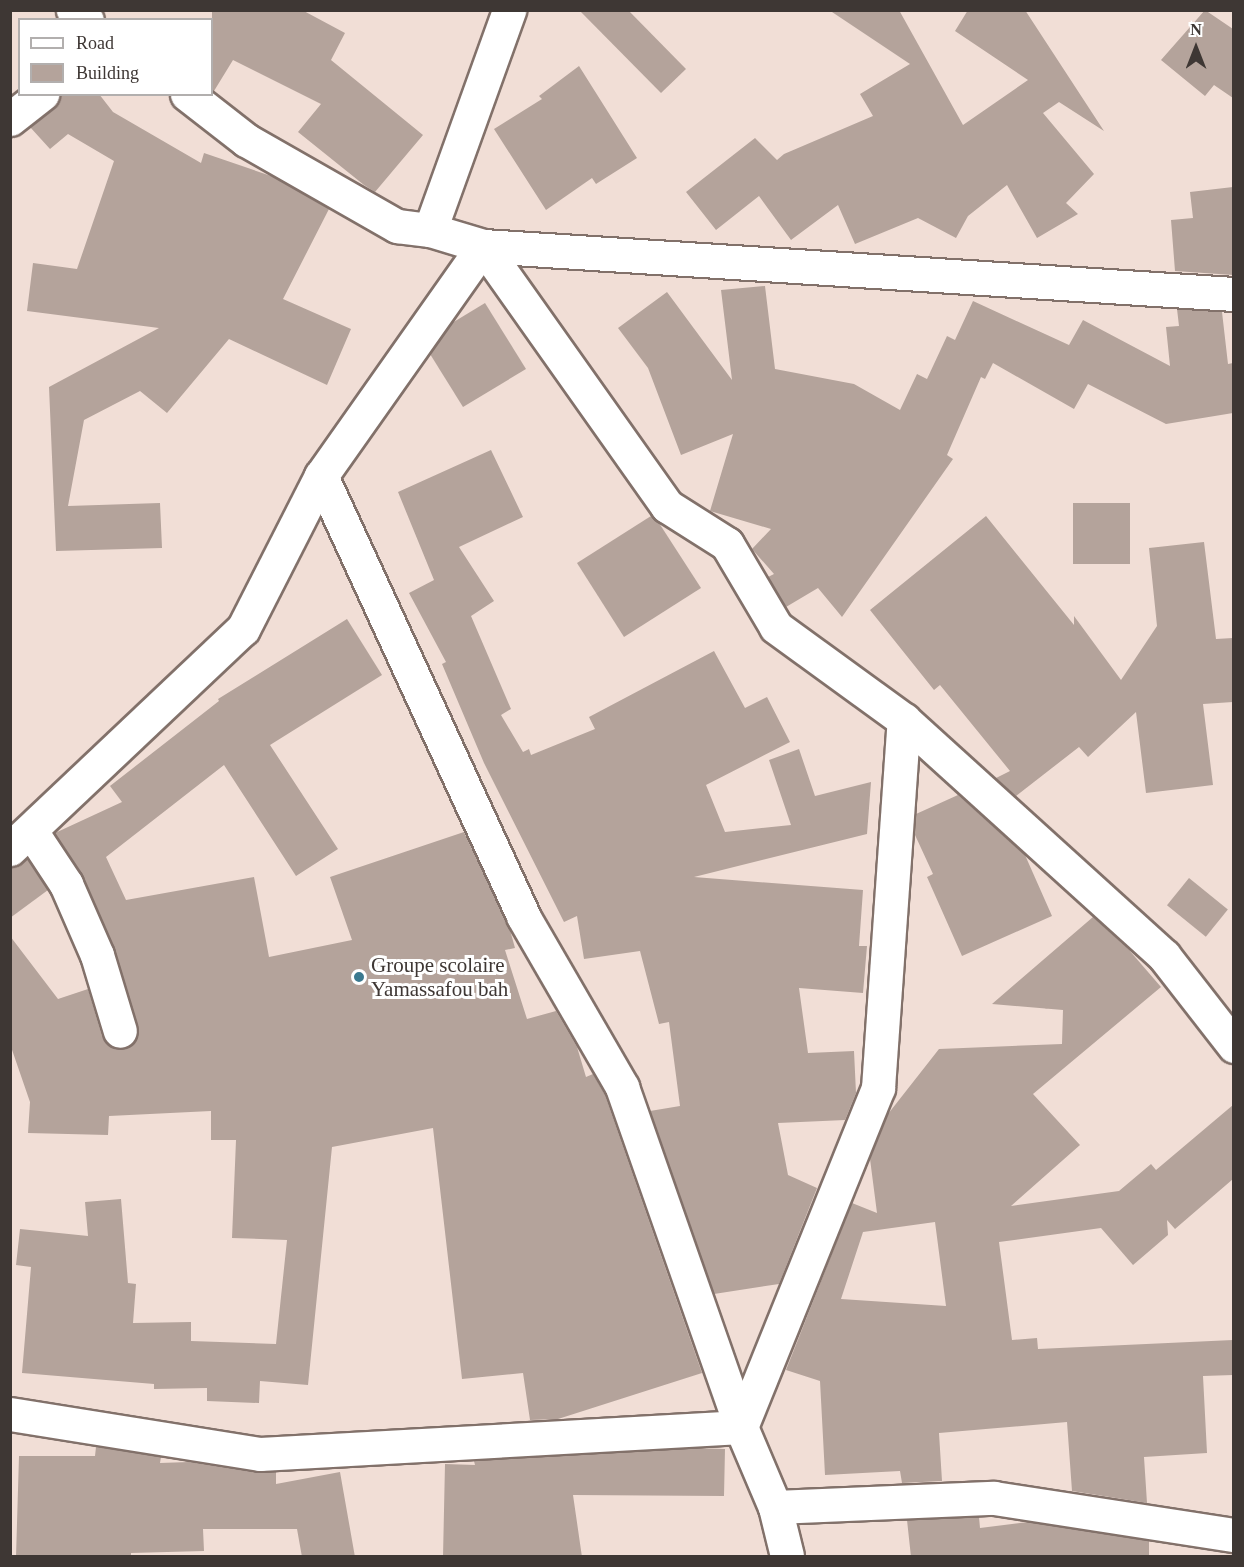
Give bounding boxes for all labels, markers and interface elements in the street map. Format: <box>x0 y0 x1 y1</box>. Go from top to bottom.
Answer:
legend <box>18 18 213 96</box>
north arrow <box>1166 18 1226 78</box>
text: N <box>1190 21 1202 38</box>
text: Road <box>76 33 114 53</box>
text: Building <box>76 63 139 83</box>
place label: Groupe scolaire Yamassafou bah <box>371 952 508 1002</box>
marker: Groupe scolaire Yamassafou bah <box>352 970 366 984</box>

